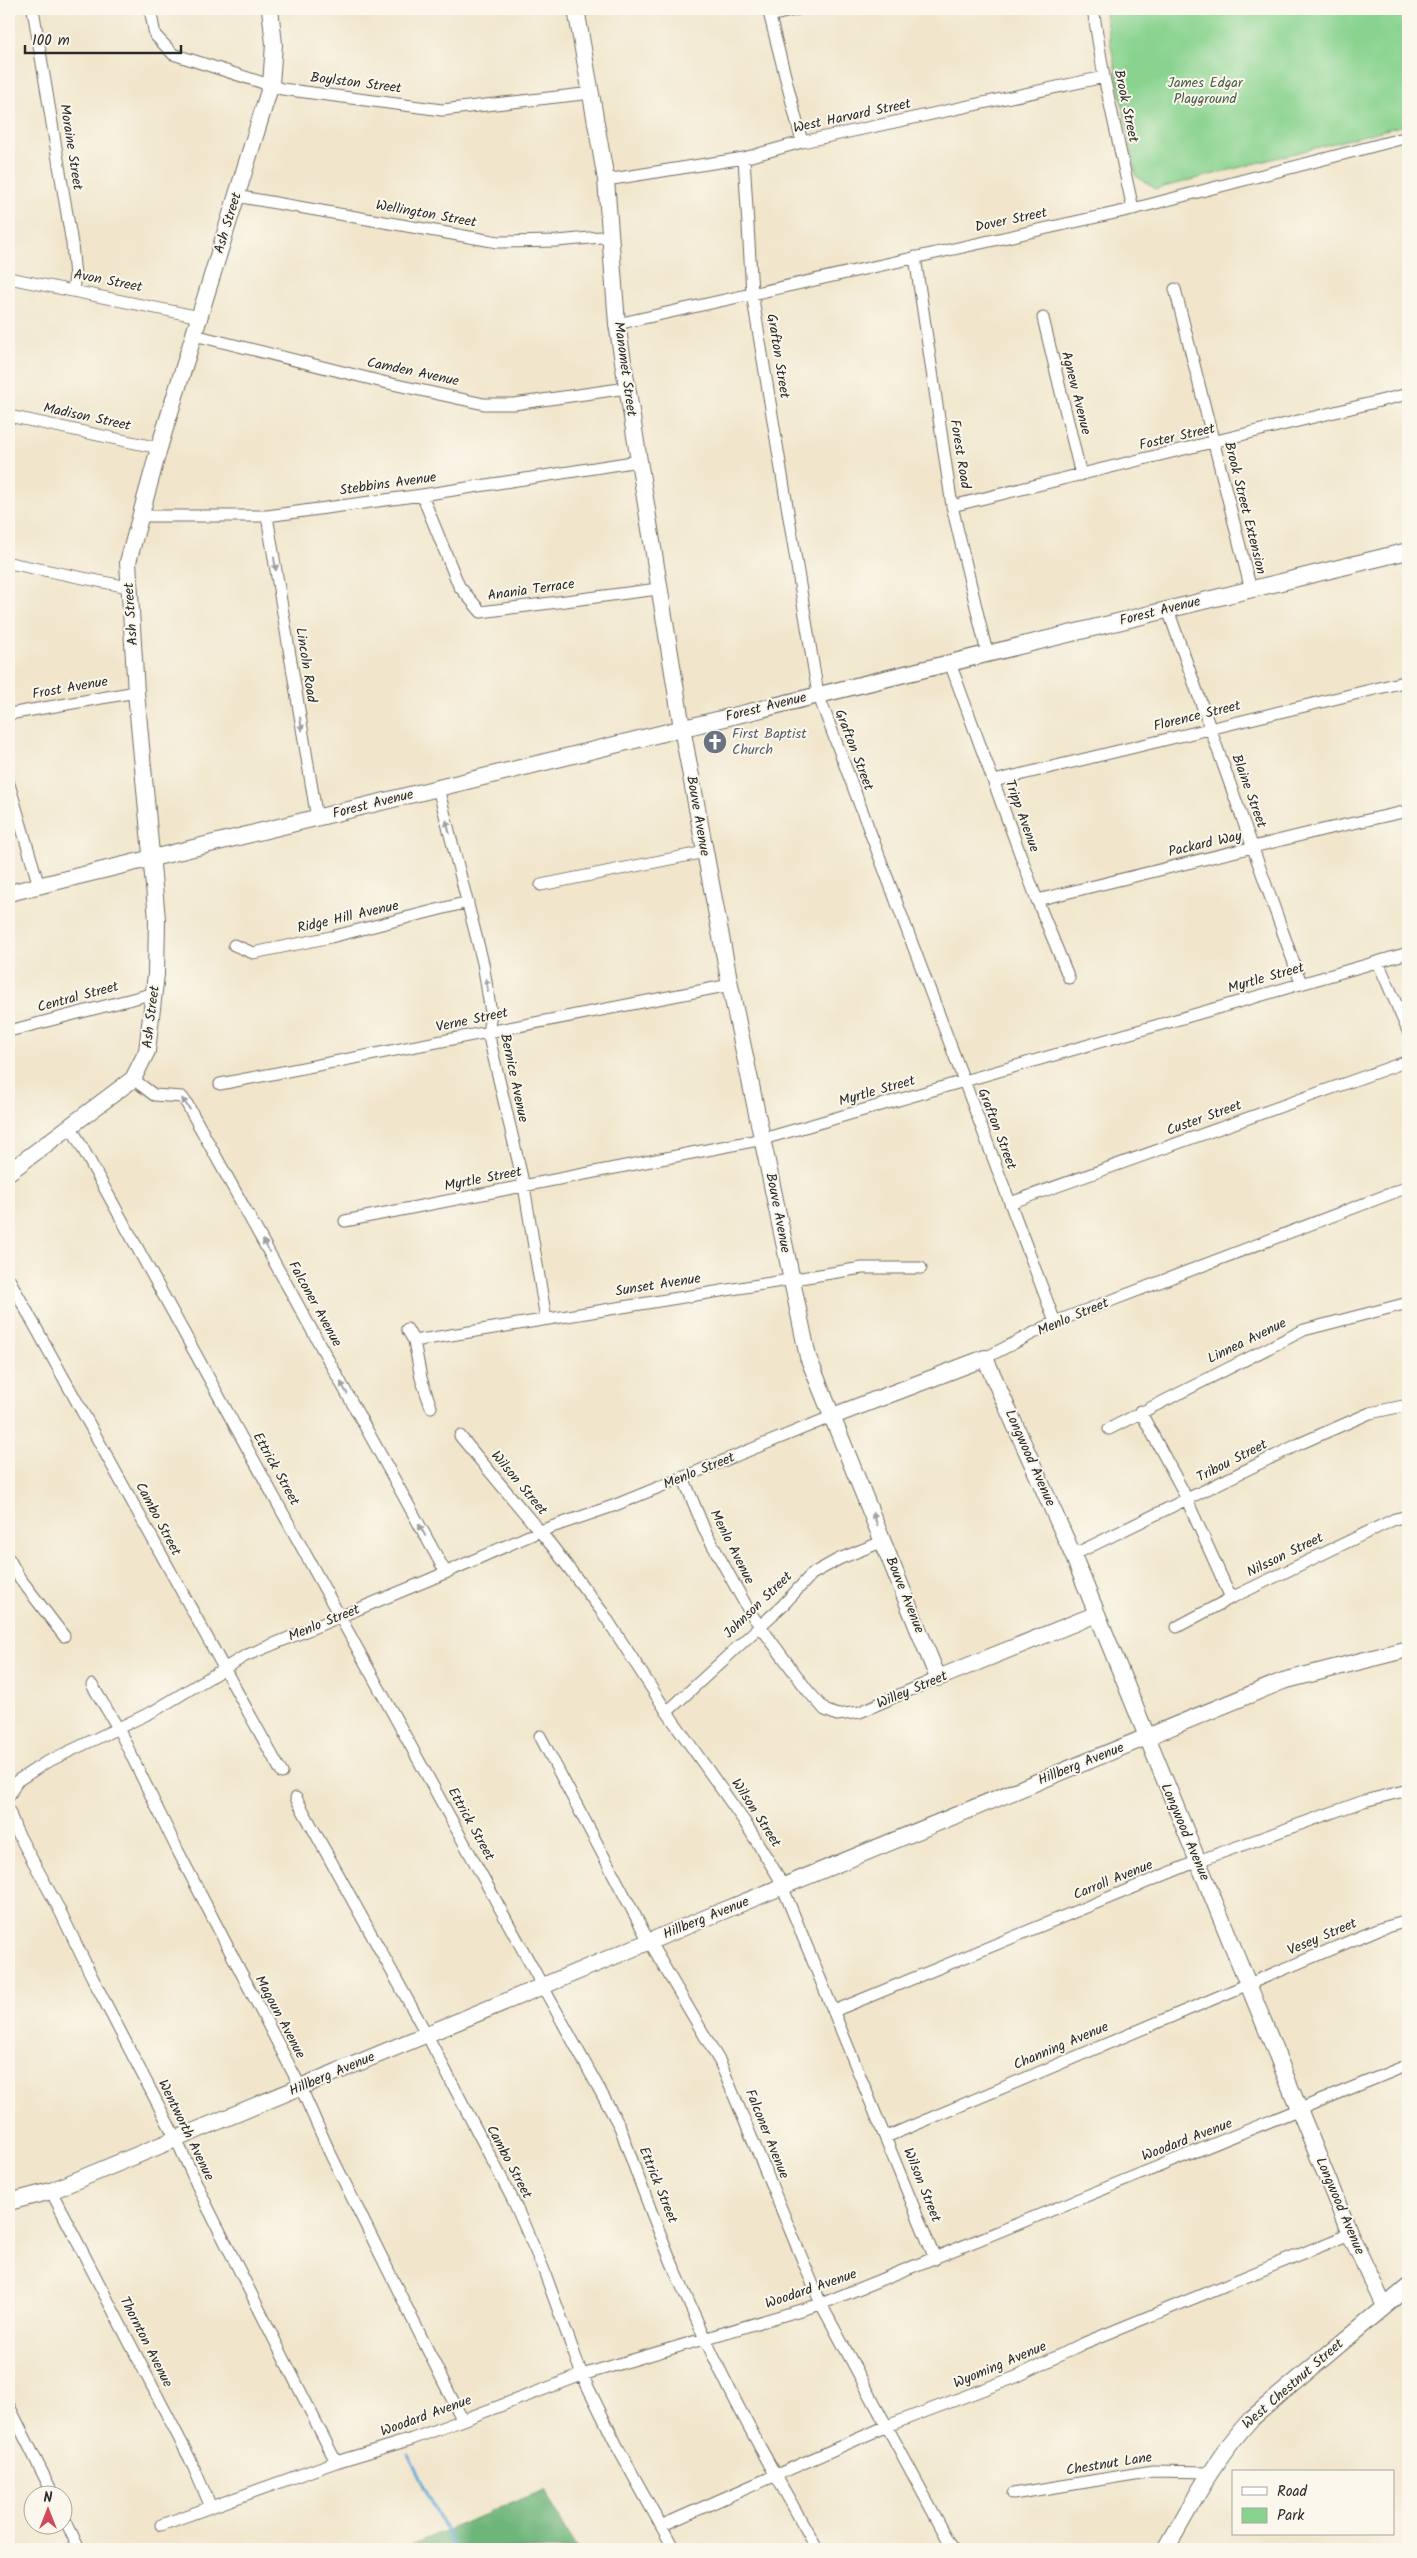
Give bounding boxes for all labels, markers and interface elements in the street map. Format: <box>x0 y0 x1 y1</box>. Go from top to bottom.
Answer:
scale bar <box>25 22 181 54</box>
text: 100 m <box>32 29 70 53</box>
street label: Boylston Street <box>309 67 403 100</box>
street label: Brook Street <box>1108 68 1145 145</box>
park label: James Edgar Playground <box>1167 72 1244 110</box>
street label: West Harvard Street <box>791 93 914 139</box>
street label: Moraine Street <box>53 102 89 192</box>
street label: Ash Street <box>208 189 248 256</box>
street label: Wellington Street <box>374 194 479 234</box>
street label: Dover Street <box>973 201 1050 238</box>
street label: Avon Street <box>72 264 145 299</box>
street label: Grafton Street <box>760 312 796 400</box>
street label: Manomet Street <box>607 320 643 418</box>
street label: Agnew Avenue <box>1055 349 1097 438</box>
street label: Camden Avenue <box>365 352 462 393</box>
street label: Madison Street <box>41 397 133 437</box>
street label: Foster Street <box>1137 417 1218 456</box>
street label: Forest Road <box>944 418 976 491</box>
street label: Brook Street Extension <box>1218 439 1272 577</box>
street label: Stebbins Avenue <box>338 466 438 502</box>
one-way arrow <box>271 556 279 572</box>
street label: Anania Terrace <box>486 573 577 607</box>
street label: Ash Street <box>118 581 144 646</box>
street label: Forest Avenue <box>1117 590 1204 632</box>
street label: Lincoln Road <box>289 626 323 705</box>
street label: Frost Avenue <box>30 670 110 705</box>
street label: Forest Avenue <box>723 686 810 728</box>
street label: Florence Street <box>1151 694 1243 737</box>
street label: Grafton Street <box>828 706 880 794</box>
one-way arrow <box>297 716 305 732</box>
place label: First Baptist Church <box>732 723 807 761</box>
church icon: First Baptist Church <box>702 729 728 755</box>
street label: Blaine Street <box>1225 751 1273 832</box>
street label: Bouve Avenue <box>680 774 716 858</box>
street label: Tripp Avenue <box>999 777 1046 856</box>
street label: Forest Avenue <box>330 783 417 825</box>
one-way arrow <box>444 819 452 834</box>
street label: Packard Way <box>1166 825 1244 863</box>
street label: Ridge Hill Avenue <box>295 894 402 939</box>
street label: Myrtle Street <box>1225 956 1307 999</box>
street label: Central Street <box>35 975 122 1018</box>
one-way arrow <box>482 976 490 992</box>
street label: Ash Street <box>136 984 166 1050</box>
street label: Verne Street <box>434 1002 511 1038</box>
street label: Bernice Avenue <box>494 1032 534 1125</box>
street label: Myrtle Street <box>836 1069 918 1112</box>
street label: Grafton Street <box>971 1085 1023 1173</box>
street label: Custer Street <box>1163 1094 1245 1142</box>
one-way arrow <box>181 1097 191 1111</box>
street label: Myrtle Street <box>442 1161 524 1197</box>
street label: Bouve Avenue <box>759 1171 797 1256</box>
one-way arrow <box>261 1239 270 1252</box>
street label: Falconer Avenue <box>282 1257 348 1352</box>
street label: Sunset Avenue <box>614 1267 703 1303</box>
street label: Menlo Street <box>1034 1292 1113 1342</box>
street label: Linnea Avenue <box>1204 1312 1291 1370</box>
one-way arrow <box>340 1381 348 1395</box>
street label: Longwood Avenue <box>999 1406 1061 1511</box>
street label: Ettrick Street <box>247 1428 306 1510</box>
street label: Tribou Street <box>1193 1433 1272 1488</box>
street label: Wilson Street <box>485 1446 553 1521</box>
street label: Menlo Street <box>660 1446 739 1495</box>
street label: Cambo Street <box>129 1478 187 1560</box>
street label: Menlo Avenue <box>704 1506 761 1589</box>
one-way arrow <box>871 1511 879 1526</box>
one-way arrow <box>418 1524 427 1537</box>
street label: Nilsson Street <box>1243 1527 1328 1583</box>
street label: Bouve Avenue <box>880 1553 931 1637</box>
street label: Johnson Street <box>718 1566 798 1644</box>
street label: Menlo Street <box>285 1598 364 1647</box>
street label: Willey Street <box>873 1665 951 1715</box>
street label: Hillberg Avenue <box>1035 1736 1128 1791</box>
street label: Wilson Street <box>725 1774 787 1852</box>
street label: Longwood Avenue <box>1155 1780 1216 1885</box>
street label: Ettrick Street <box>442 1783 501 1865</box>
street label: Carroll Avenue <box>1070 1854 1157 1906</box>
street label: Hillberg Avenue <box>660 1890 753 1945</box>
street label: Vesey Street <box>1284 1912 1361 1962</box>
street label: Magoun Avenue <box>249 1971 312 2063</box>
street label: Channing Avenue <box>1010 2016 1113 2076</box>
street label: Hillberg Avenue <box>286 2046 379 2102</box>
street label: Wentworth Avenue <box>152 2076 220 2185</box>
street label: Falconer Avenue <box>739 2086 795 2183</box>
street label: Woodard Avenue <box>1138 2112 1236 2167</box>
street label: Cambo Street <box>480 2121 538 2203</box>
street label: Ettrick Street <box>633 2143 684 2227</box>
street label: Wilson Street <box>897 2144 947 2226</box>
street label: Longwood Avenue <box>1310 2154 1371 2259</box>
street label: Woodard Avenue <box>762 2263 860 2315</box>
street label: Thornton Avenue <box>114 2293 179 2392</box>
street label: West Chestnut Street <box>1237 2333 1349 2434</box>
street label: Wyoming Avenue <box>950 2335 1051 2395</box>
street label: Woodard Avenue <box>377 2389 475 2443</box>
street label: Chestnut Lane <box>1064 2446 1154 2482</box>
legend <box>1232 2470 1394 2536</box>
text: Road <box>1277 2480 1308 2504</box>
north arrow <box>22 2486 72 2536</box>
text: N <box>44 2487 53 2509</box>
text: Park <box>1277 2504 1305 2528</box>

